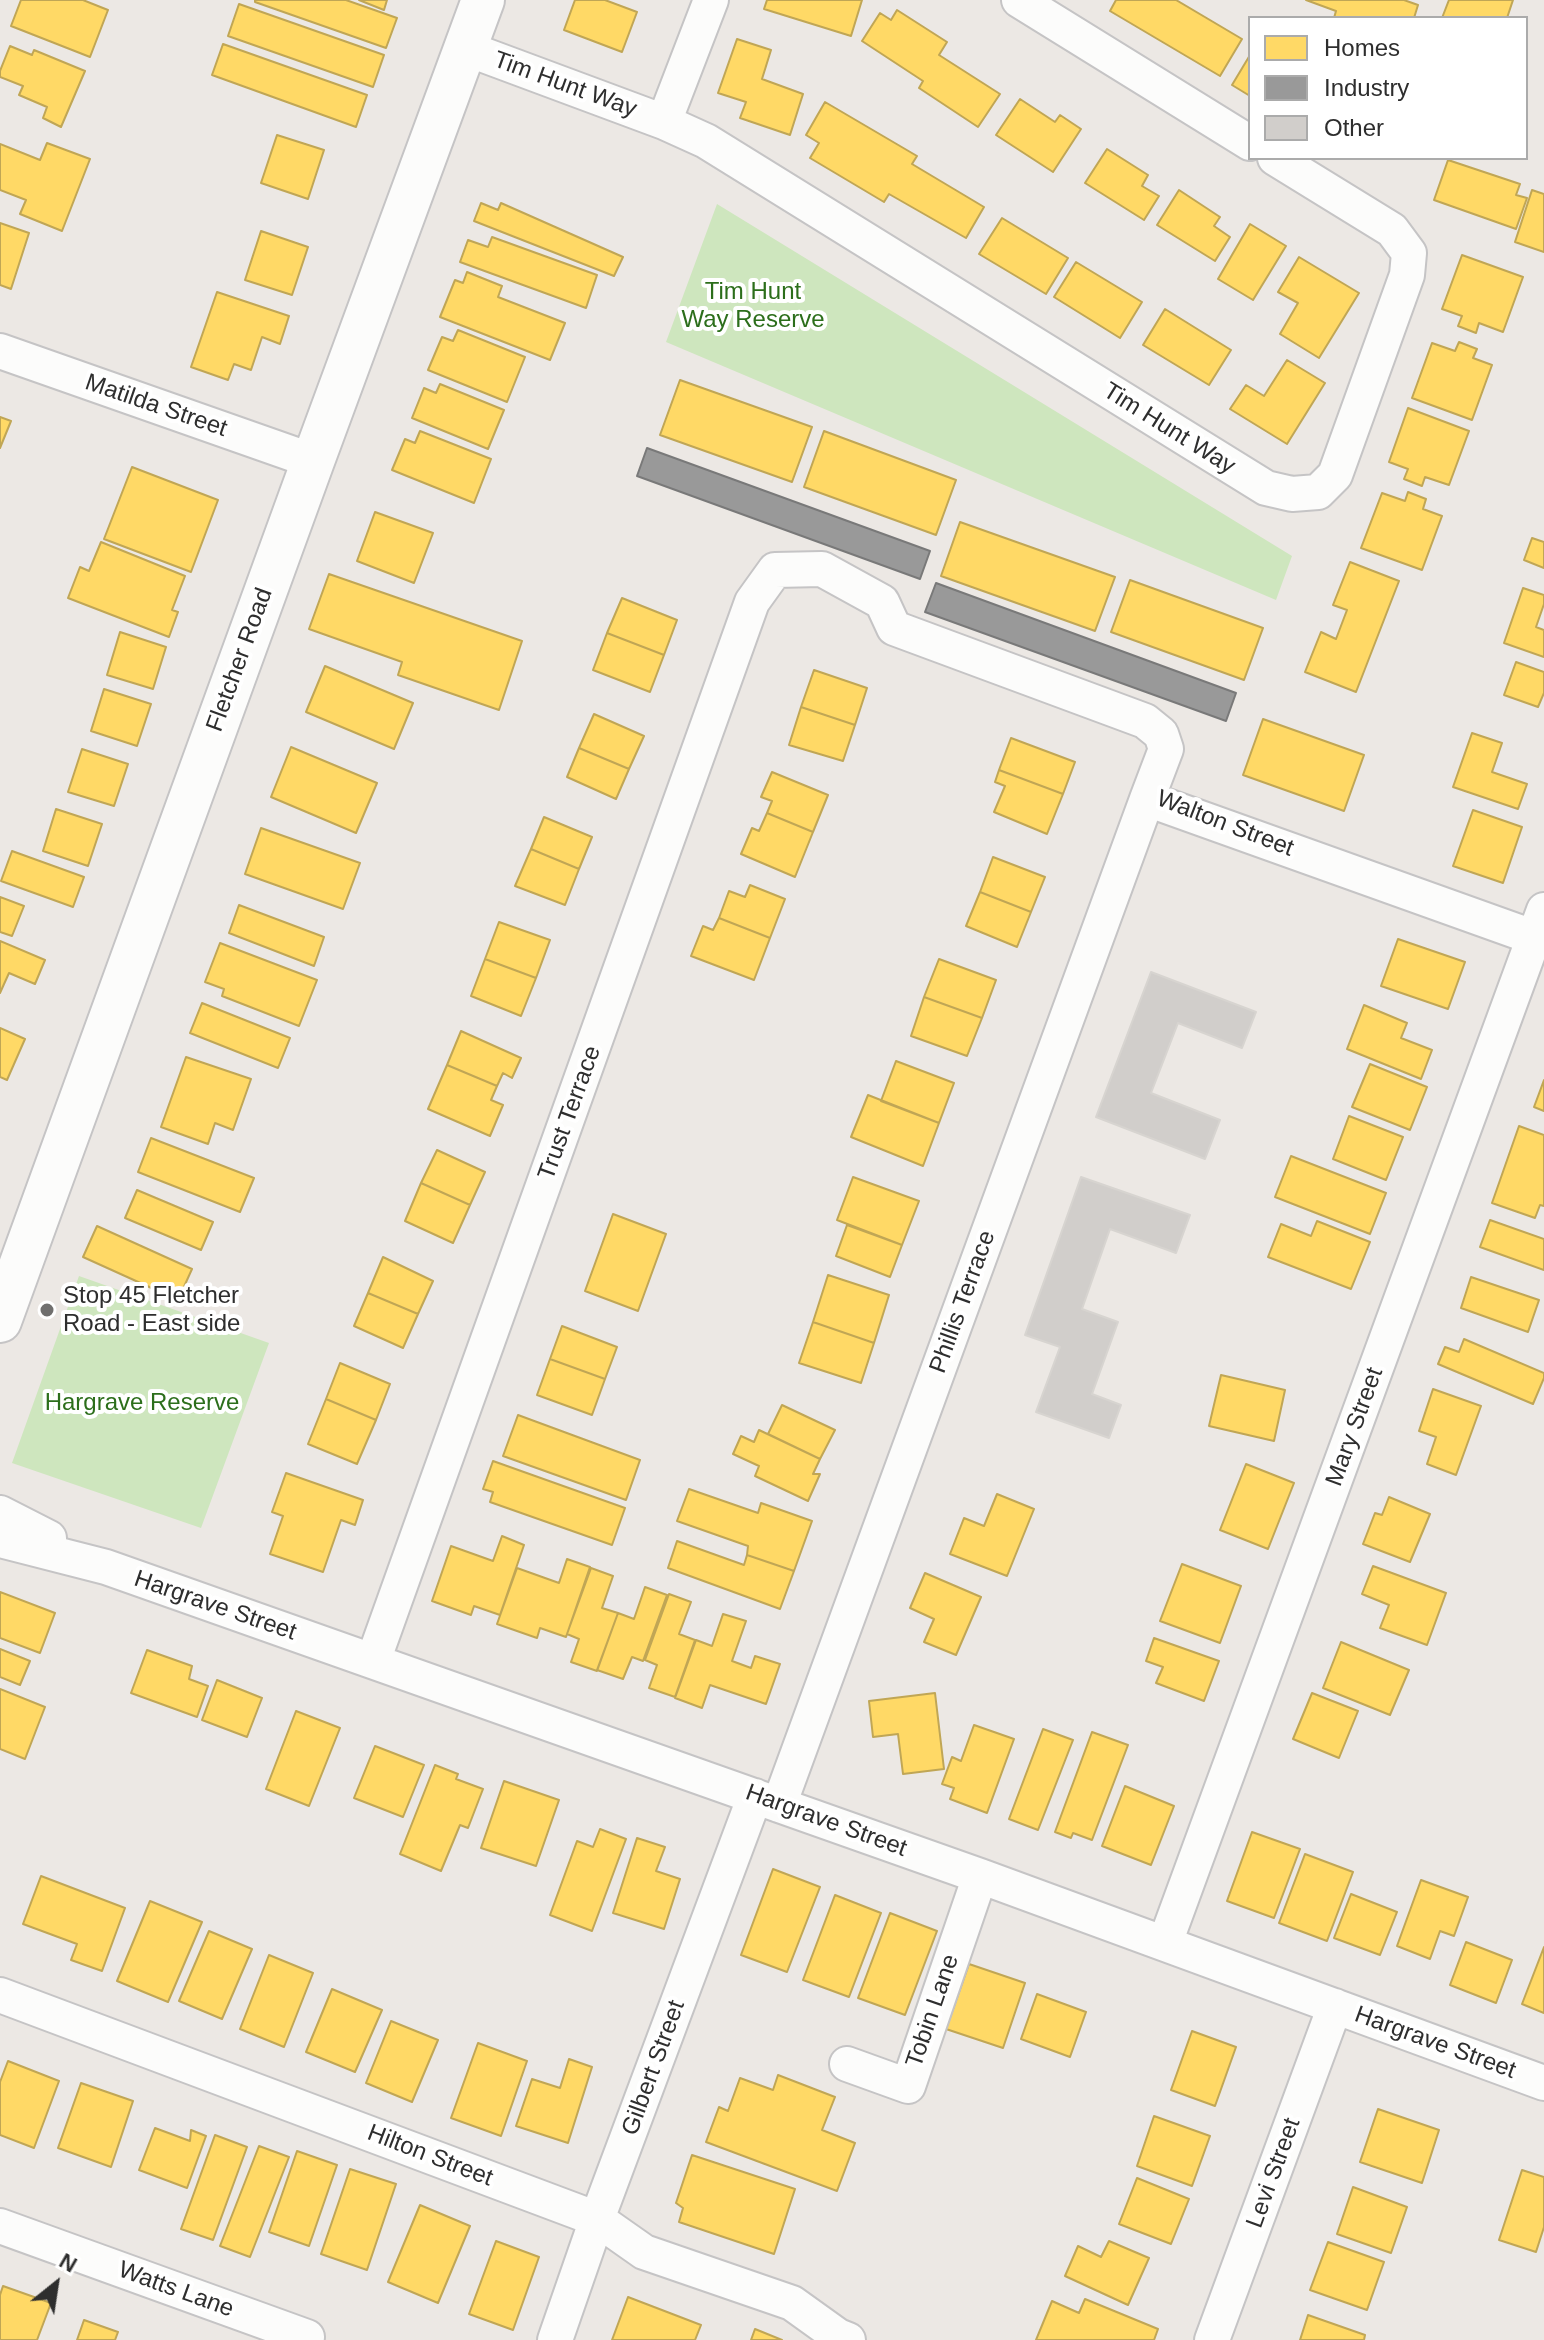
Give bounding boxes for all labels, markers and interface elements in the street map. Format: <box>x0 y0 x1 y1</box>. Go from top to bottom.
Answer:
legend <box>1248 16 1528 160</box>
text: Homes <box>1324 34 1400 61</box>
street label: Tim Hunt Way <box>489 46 641 124</box>
text: Industry <box>1324 74 1409 101</box>
text: Other <box>1324 114 1384 141</box>
park label: Tim Hunt Way Reserve <box>681 278 825 334</box>
street label: Matilda Street <box>81 368 231 444</box>
street label: Tim Hunt Way <box>1098 377 1240 481</box>
street label: Fletcher Road <box>201 584 279 736</box>
street label: Walton Street <box>1152 785 1298 863</box>
street label: Trust Terrace <box>532 1042 608 1184</box>
street label: Phillis Terrace <box>924 1227 1002 1377</box>
place label: Stop 45 Fletcher Road - East side <box>63 1282 240 1338</box>
marker: Stop 45 Fletcher Road - East side <box>38 1301 56 1319</box>
street label: Mary Street <box>1320 1364 1390 1490</box>
park label: Hargrave Reserve <box>45 1389 239 1417</box>
street label: Hargrave Street <box>130 1565 300 1647</box>
street label: Hargrave Street <box>741 1778 911 1864</box>
street label: Tobin Lane <box>900 1951 966 2071</box>
street label: Gilbert Street <box>616 1997 692 2139</box>
street label: Hargrave Street <box>1350 2000 1520 2086</box>
street label: Levi Street <box>1241 2114 1307 2232</box>
street label: Hilton Street <box>363 2119 497 2193</box>
north arrow <box>16 2244 96 2324</box>
text: N <box>55 2248 81 2278</box>
street label: Watts Lane <box>114 2256 238 2324</box>

